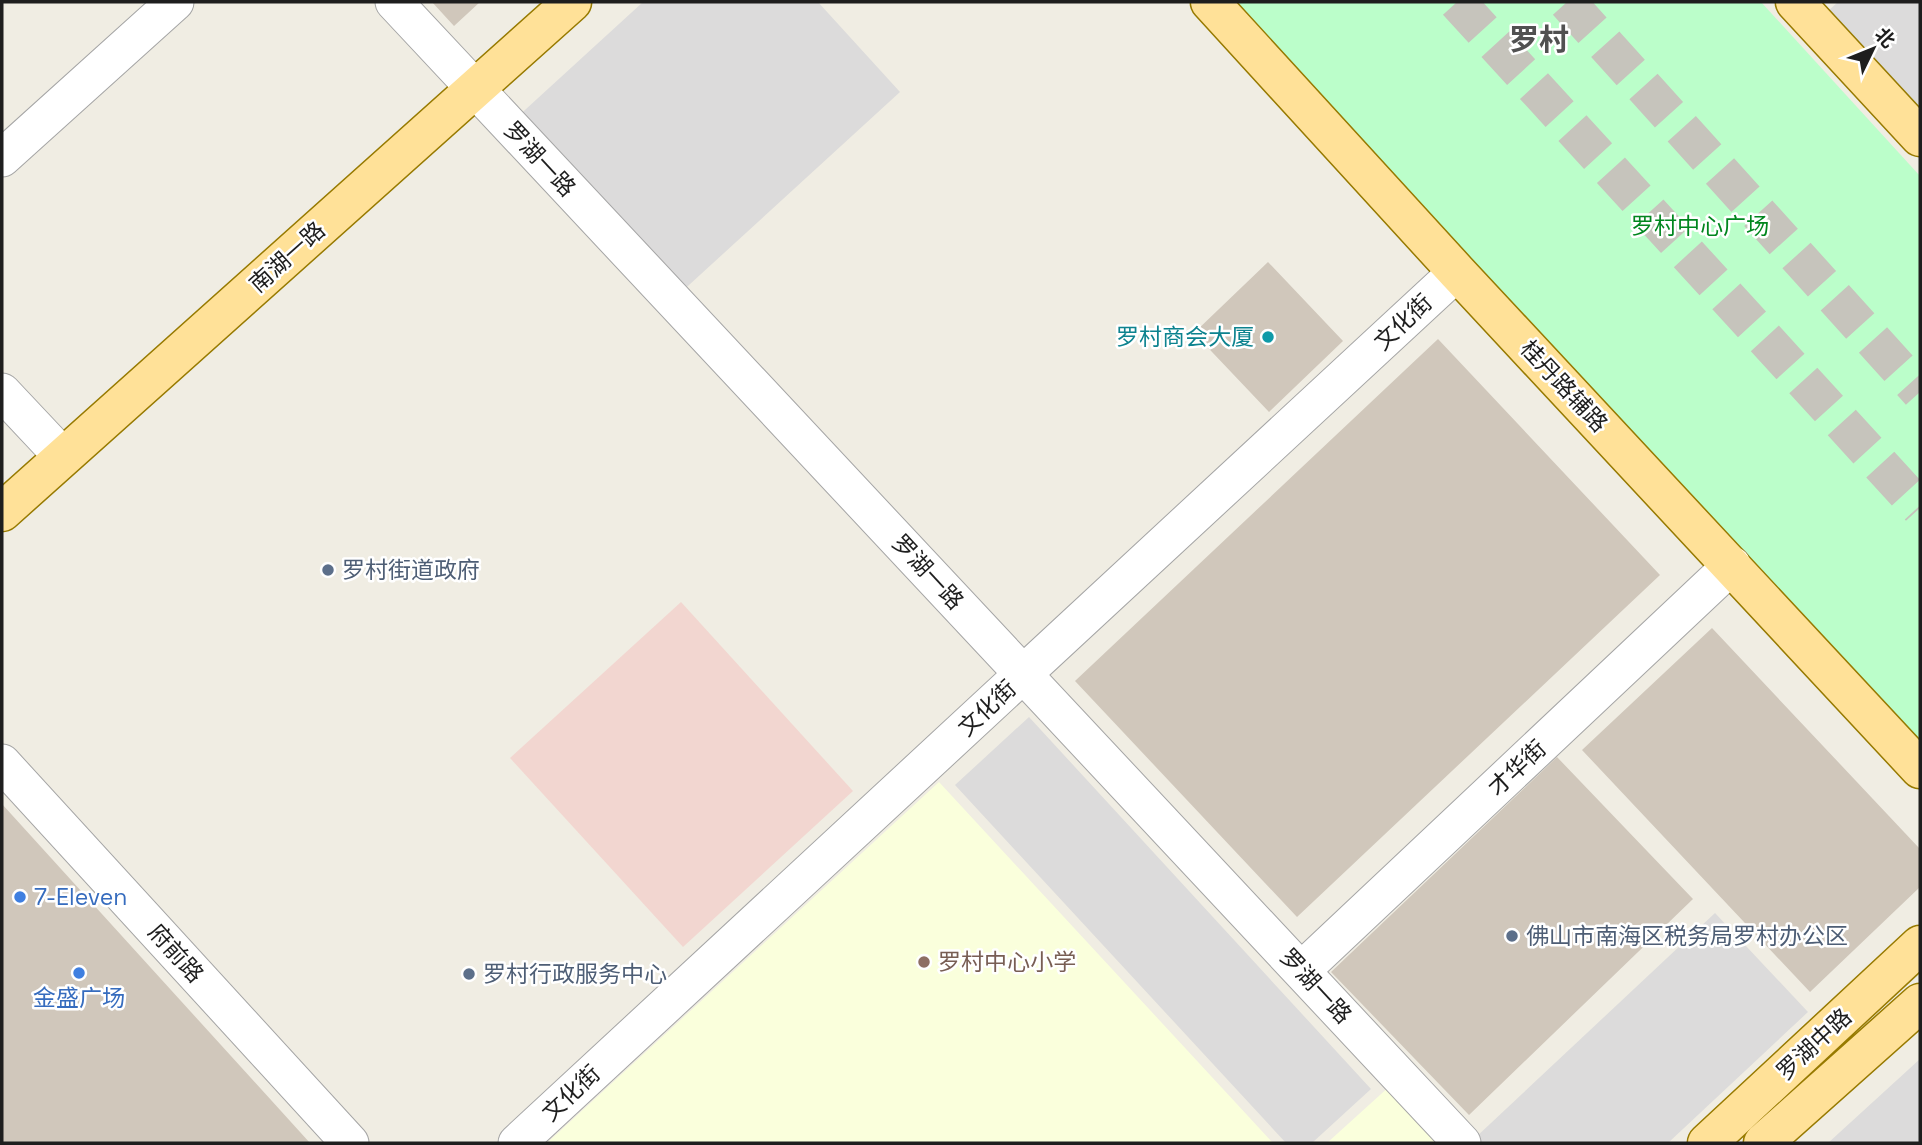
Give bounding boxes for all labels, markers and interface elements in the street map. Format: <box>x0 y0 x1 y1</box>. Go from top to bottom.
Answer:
north arrow <box>1838 14 1908 84</box>
district label: 罗村 <box>1509 20 1569 59</box>
text: 北 <box>1869 22 1901 53</box>
street label: 罗湖一路 <box>498 115 582 203</box>
park label: 罗村中心广场 <box>1631 211 1769 241</box>
street label: 南湖一路 <box>243 215 331 299</box>
street label: 文化街 <box>1368 288 1438 356</box>
place label: 罗村商会大厦 <box>1116 322 1254 352</box>
marker: 罗村商会大厦 <box>1260 329 1276 345</box>
street label: 桂丹路辅路 <box>1514 334 1614 438</box>
street label: 罗湖一路 <box>886 528 970 616</box>
place label: 罗村街道政府 <box>342 555 480 585</box>
marker: 罗村街道政府 <box>320 562 336 578</box>
street label: 文化街 <box>952 674 1022 742</box>
street label: 才华街 <box>1482 734 1552 802</box>
place label: 7-Eleven <box>34 882 127 912</box>
marker: 7-Eleven <box>12 889 28 905</box>
street label: 府前路 <box>142 917 210 989</box>
place label: 佛山市南海区税务局罗村办公区 <box>1526 921 1848 951</box>
marker: 佛山市南海区税务局罗村办公区 <box>1504 928 1520 944</box>
street label: 罗湖一路 <box>1274 942 1358 1030</box>
place label: 罗村中心小学 <box>938 947 1076 977</box>
marker: 罗村中心小学 <box>916 954 932 970</box>
place label: 罗村行政服务中心 <box>483 959 667 989</box>
marker: 金盛广场 <box>71 965 87 981</box>
marker: 罗村行政服务中心 <box>461 966 477 982</box>
place label: 金盛广场 <box>33 983 125 1013</box>
street label: 罗湖中路 <box>1770 1002 1858 1086</box>
street label: 文化街 <box>536 1059 606 1127</box>

